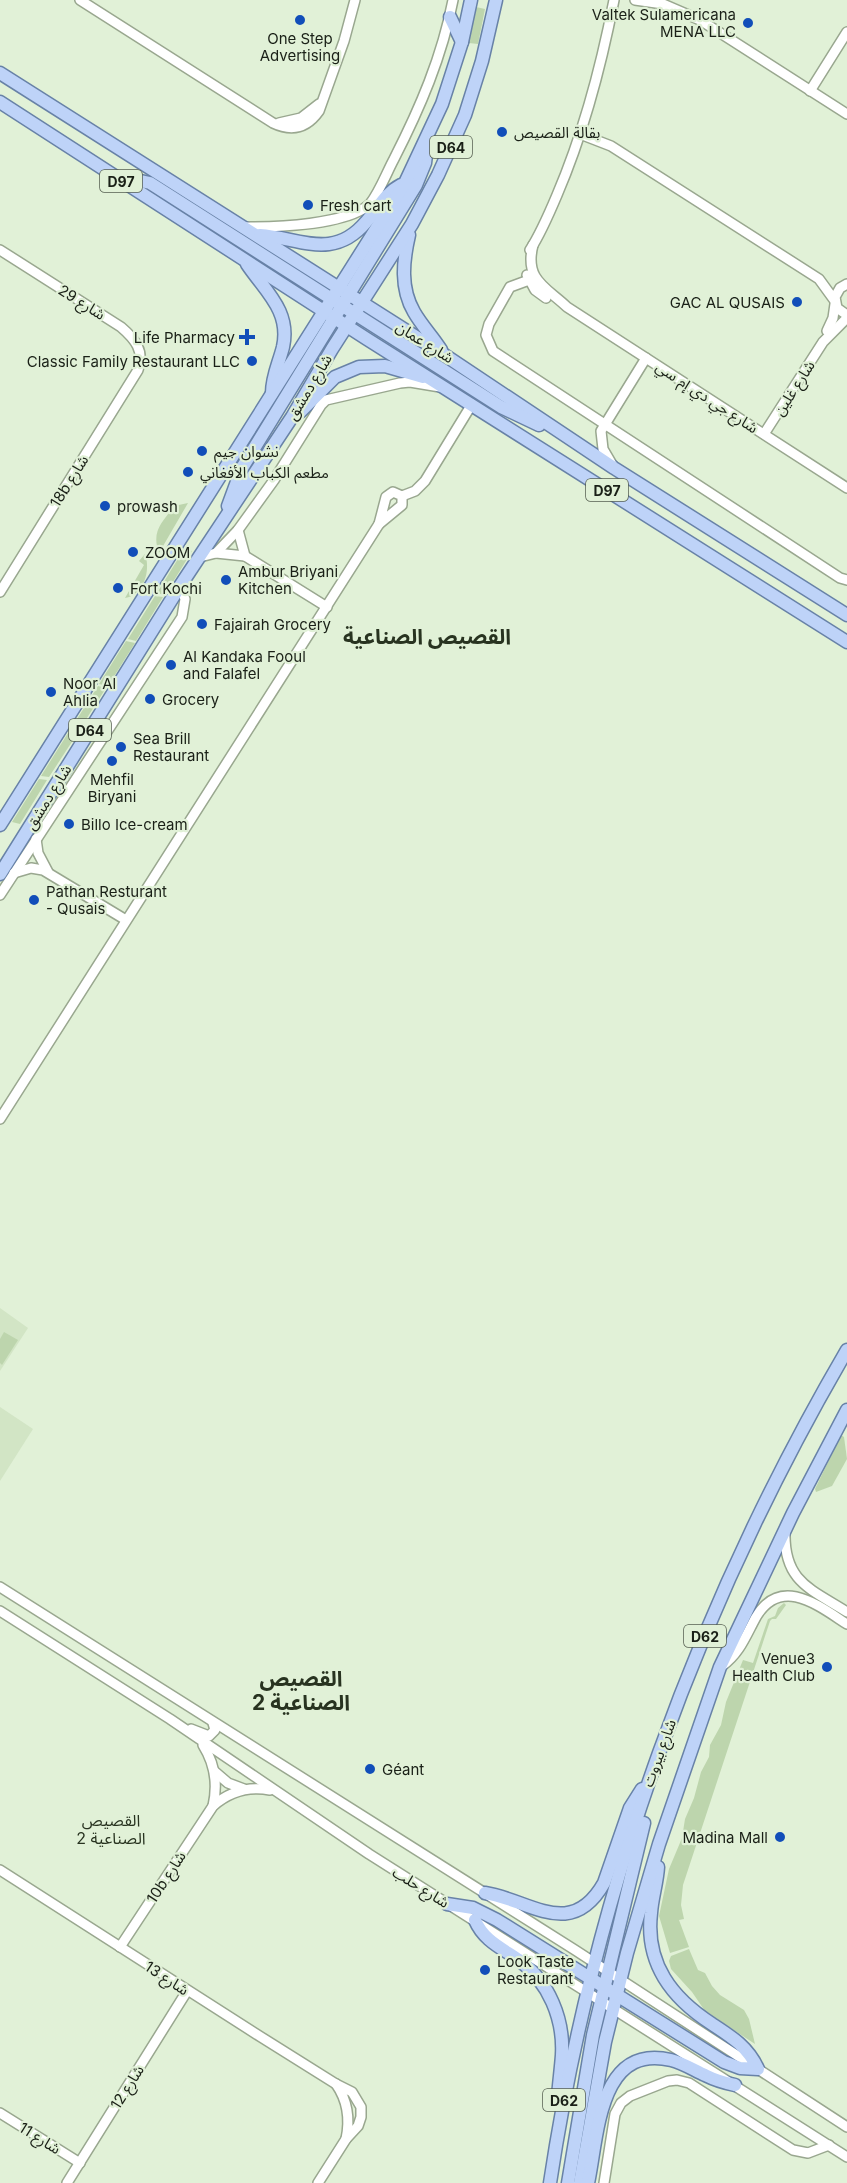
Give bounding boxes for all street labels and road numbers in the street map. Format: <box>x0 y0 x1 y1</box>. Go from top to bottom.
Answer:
road number: D64 <box>430 136 472 158</box>
road number: D97 <box>100 170 142 192</box>
street label: شارع 29 <box>53 280 109 326</box>
street label: شارع عمان <box>391 317 458 370</box>
street label: شارع دمشق <box>282 350 339 425</box>
street label: شارع جي دي إم سي <box>651 357 762 440</box>
street label: شارع غلين <box>769 357 822 421</box>
street label: 18b شارع <box>46 451 95 512</box>
road number: D97 <box>586 479 628 501</box>
road number: D64 <box>69 719 111 741</box>
street label: شارع دمشق <box>21 761 78 835</box>
road number: D62 <box>684 1625 726 1647</box>
street label: شارع بيروت <box>638 1716 683 1790</box>
street label: 10b شارع <box>142 1847 192 1908</box>
street label: شارع حلب <box>388 1862 453 1914</box>
street label: شارع 13 <box>140 1957 193 2002</box>
street label: شارع 12 <box>106 2061 151 2114</box>
road number: D62 <box>543 2089 585 2111</box>
street label: شارع 11 <box>14 2118 65 2161</box>

